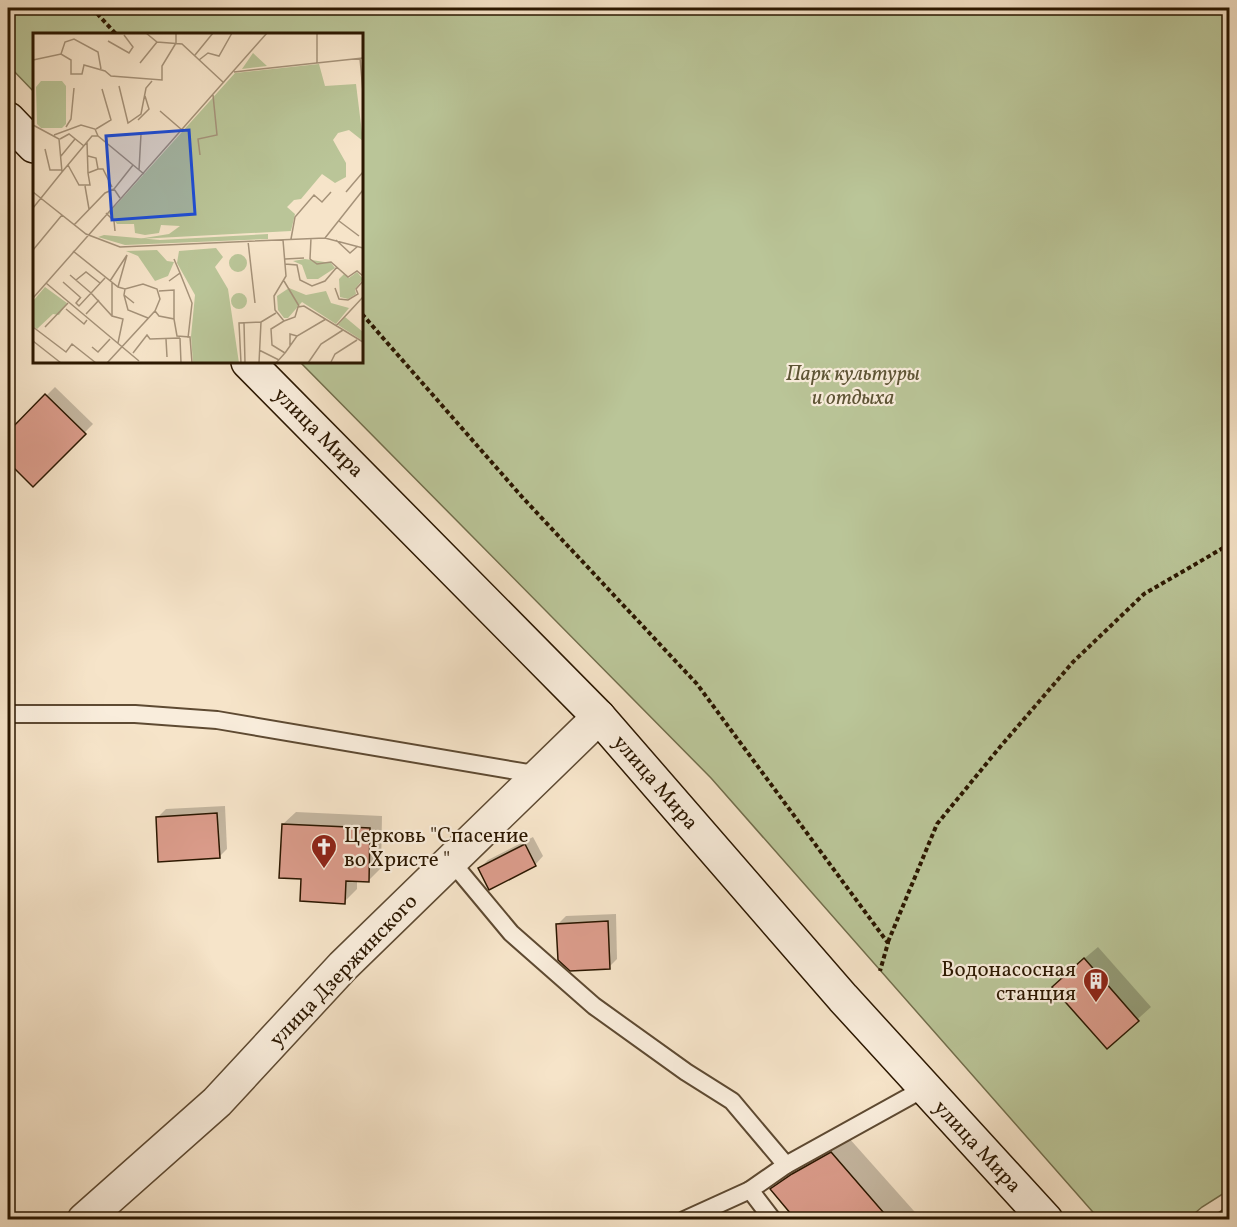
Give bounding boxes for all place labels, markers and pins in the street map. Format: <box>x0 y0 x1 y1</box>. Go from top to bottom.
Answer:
place label: Церковь "Спасение во Христе " <box>344 822 529 875</box>
church icon: Церковь "Спасение во Христе " <box>309 832 339 870</box>
place label: Водонасосная станция <box>941 956 1076 1009</box>
building icon: Водонасосная станция <box>1081 966 1111 1004</box>

